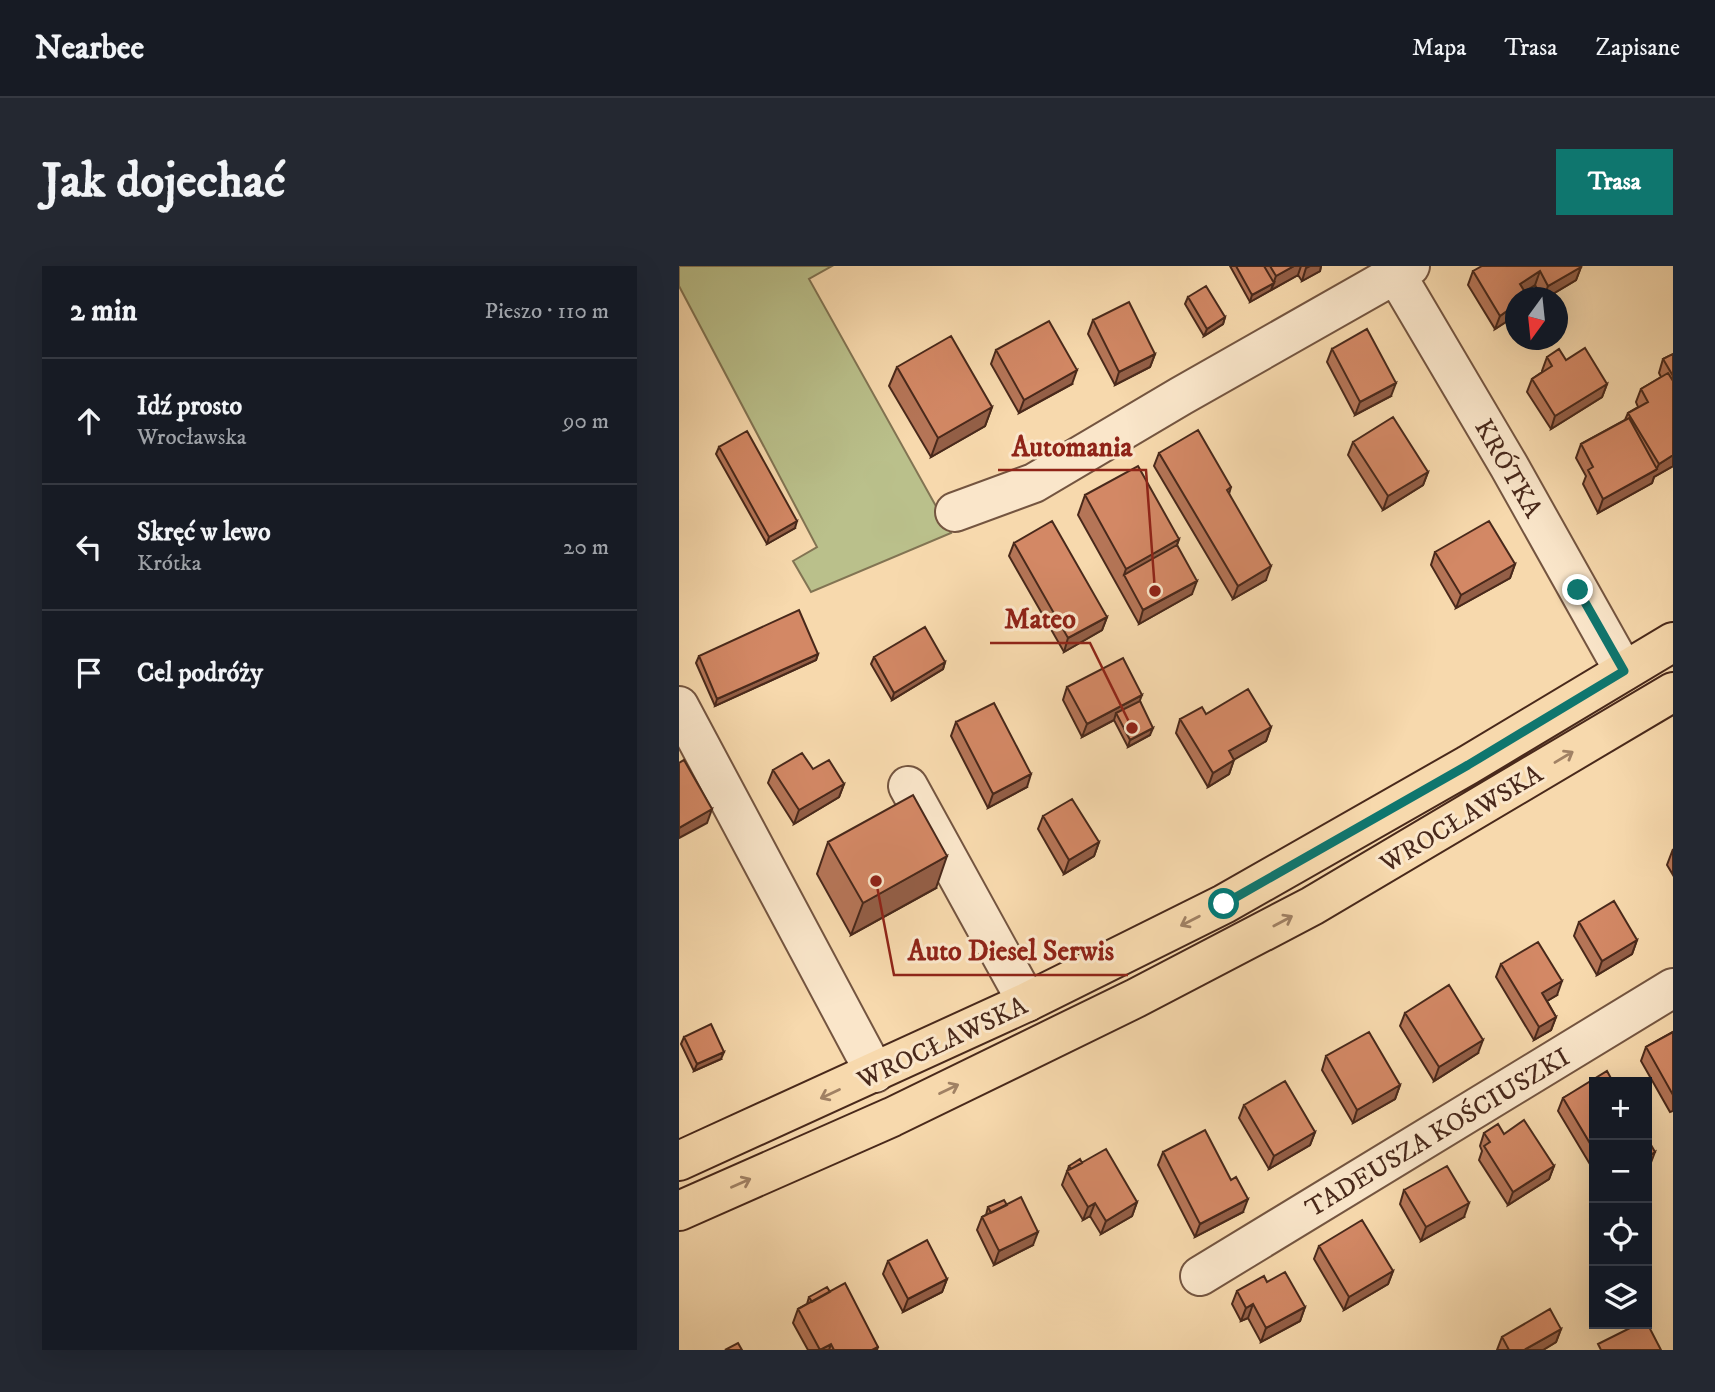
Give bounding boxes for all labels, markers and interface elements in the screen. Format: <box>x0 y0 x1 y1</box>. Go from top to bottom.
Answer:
text: Nearbee <box>35 28 144 69</box>
text: Mapa <box>1412 33 1466 63</box>
text: Trasa <box>1504 33 1558 63</box>
text: Zapisane <box>1596 33 1680 63</box>
button: Trasa <box>1556 149 1673 215</box>
text: Jak dojechać <box>42 151 285 213</box>
north arrow <box>1505 287 1568 350</box>
text: 2 min <box>70 293 137 330</box>
text: Pieszo · 110 m <box>485 297 609 326</box>
text: Idź prosto <box>137 390 242 423</box>
icon: ahead <box>70 402 108 440</box>
text: 90 m <box>563 407 609 436</box>
street label: KRÓTKA <box>1466 413 1550 524</box>
callout: Automania <box>998 421 1146 470</box>
text: Wrocławska <box>137 423 247 452</box>
text: Automania <box>1011 430 1133 465</box>
text: Skręć w lewo <box>137 516 271 549</box>
icon: left <box>70 528 108 566</box>
text: 20 m <box>563 533 609 562</box>
text: Krótka <box>137 549 201 578</box>
route end <box>1562 574 1593 605</box>
callout: Mateo <box>990 594 1090 643</box>
text: Mateo <box>1004 602 1076 637</box>
icon: arrive <box>70 654 108 692</box>
text: Cel podróży <box>137 657 263 690</box>
one-way arrow <box>1554 750 1574 764</box>
street label: WROCŁAWSKA <box>1374 758 1549 881</box>
route start <box>1208 888 1239 919</box>
one-way arrow <box>1180 914 1201 928</box>
one-way arrow <box>1272 914 1293 927</box>
callout: Auto Diesel Serwis <box>894 926 1128 975</box>
text: Auto Diesel Serwis <box>907 934 1115 969</box>
street label: WROCŁAWSKA <box>851 989 1033 1098</box>
street label: TADEUSZA KOŚCIUSZKI <box>1299 1040 1576 1225</box>
map controls <box>1589 1077 1652 1329</box>
button: + <box>1589 1077 1652 1140</box>
one-way arrow <box>938 1082 959 1096</box>
one-way arrow <box>820 1088 841 1101</box>
button: − <box>1589 1140 1652 1203</box>
one-way arrow <box>730 1176 752 1189</box>
button: locate <box>1589 1203 1652 1266</box>
button: layers <box>1589 1266 1652 1329</box>

